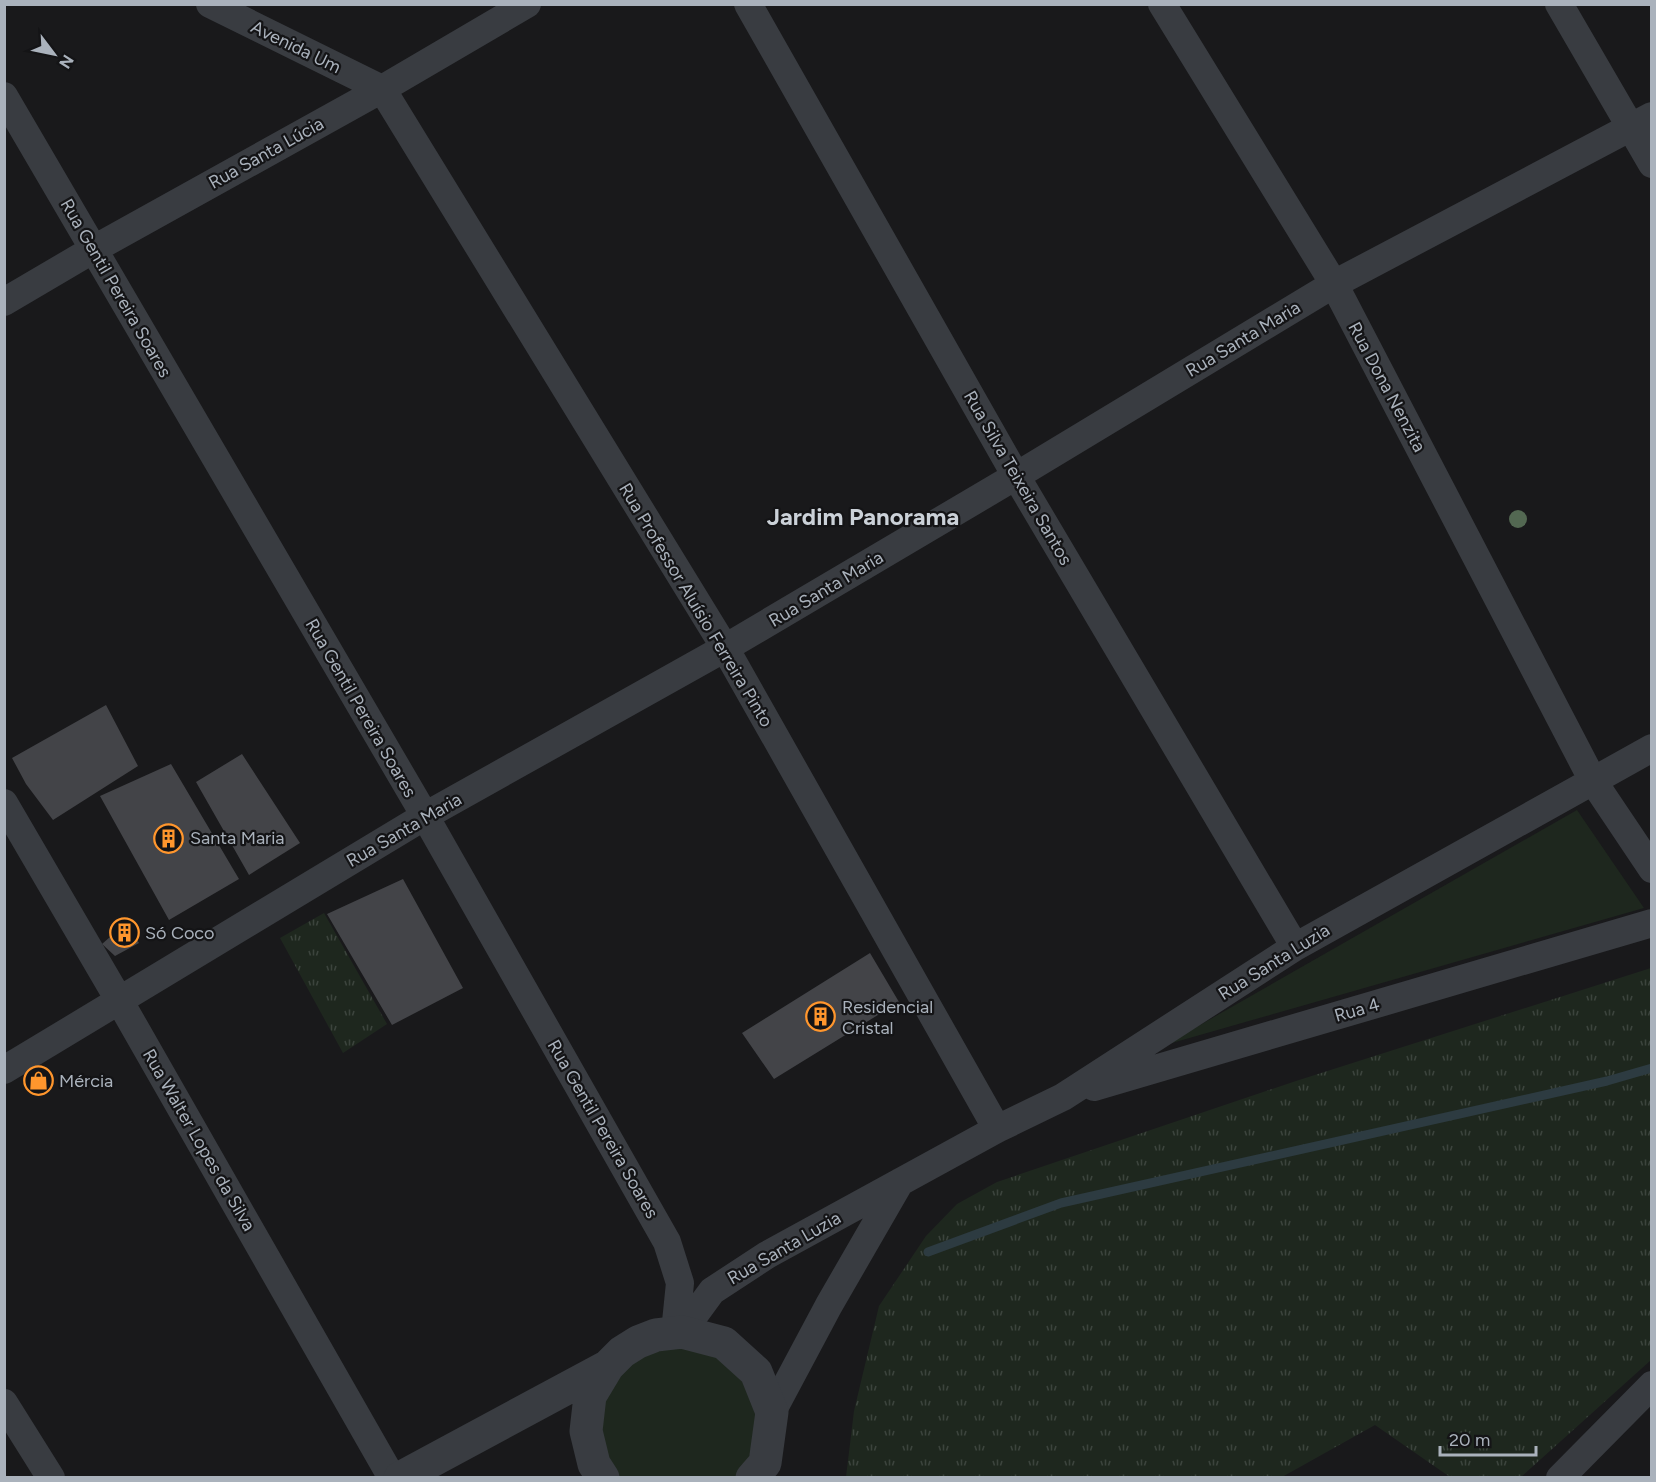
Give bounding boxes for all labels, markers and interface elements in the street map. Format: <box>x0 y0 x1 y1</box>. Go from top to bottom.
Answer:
street label: Avenida Um <box>247 16 345 78</box>
north arrow <box>24 24 84 84</box>
text: N <box>55 51 78 72</box>
street label: Rua Santa Lúcia <box>205 112 327 194</box>
street label: Rua Gentil Pereira Soares <box>56 195 176 381</box>
street label: Rua Santa Maria <box>1182 296 1304 382</box>
street label: Rua Dona Nenzita <box>1343 318 1431 456</box>
street label: Rua Silva Teixeira Santos <box>959 387 1077 569</box>
street label: Rua Professor Aluísio Ferreira Pinto <box>614 479 778 731</box>
district label: Jardim Panorama <box>767 502 959 531</box>
street label: Rua Santa Maria <box>765 546 887 632</box>
street label: Rua Gentil Pereira Soares <box>301 615 421 801</box>
street label: Rua Santa Maria <box>342 788 466 872</box>
building icon: Santa Maria <box>153 822 185 854</box>
place label: Santa Maria <box>190 827 285 849</box>
building icon: Só Coco <box>108 917 140 949</box>
street label: Rua Santa Luzia <box>1214 919 1334 1005</box>
place label: Só Coco <box>145 922 215 944</box>
street label: Rua 4 <box>1332 993 1382 1027</box>
place label: Residencial Cristal <box>842 996 933 1039</box>
building icon: Residencial Cristal <box>805 1001 837 1033</box>
street label: Rua Gentil Pereira Soares <box>543 1036 663 1222</box>
street label: Rua Walter Lopes da Silva <box>138 1045 260 1235</box>
shop icon: Mércia <box>22 1065 54 1097</box>
place label: Mércia <box>59 1070 113 1092</box>
street label: Rua Santa Luzia <box>723 1207 845 1289</box>
scale bar <box>1440 1419 1536 1457</box>
text: 20 m <box>1449 1429 1490 1451</box>

